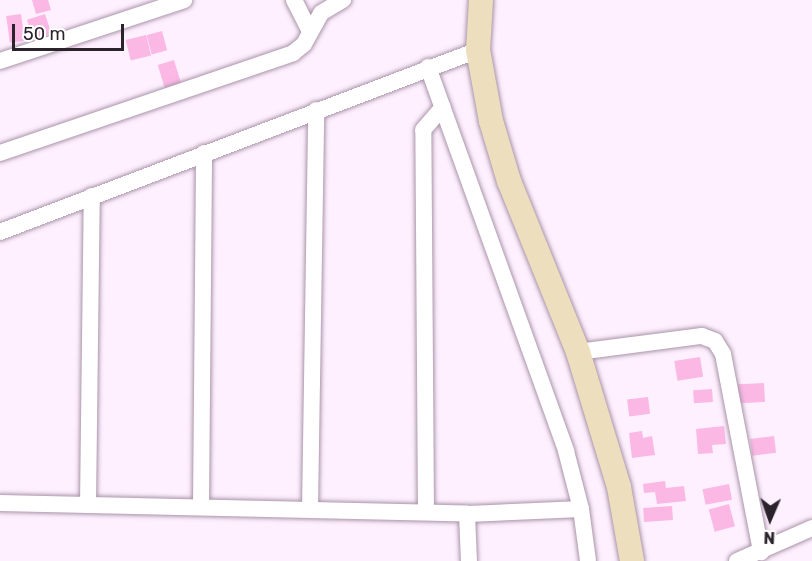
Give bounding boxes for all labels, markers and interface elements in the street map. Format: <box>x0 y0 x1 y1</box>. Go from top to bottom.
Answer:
scale bar <box>15 12 128 50</box>
text: 50 m <box>23 23 66 45</box>
north arrow <box>740 489 800 549</box>
text: N <box>763 528 775 547</box>

